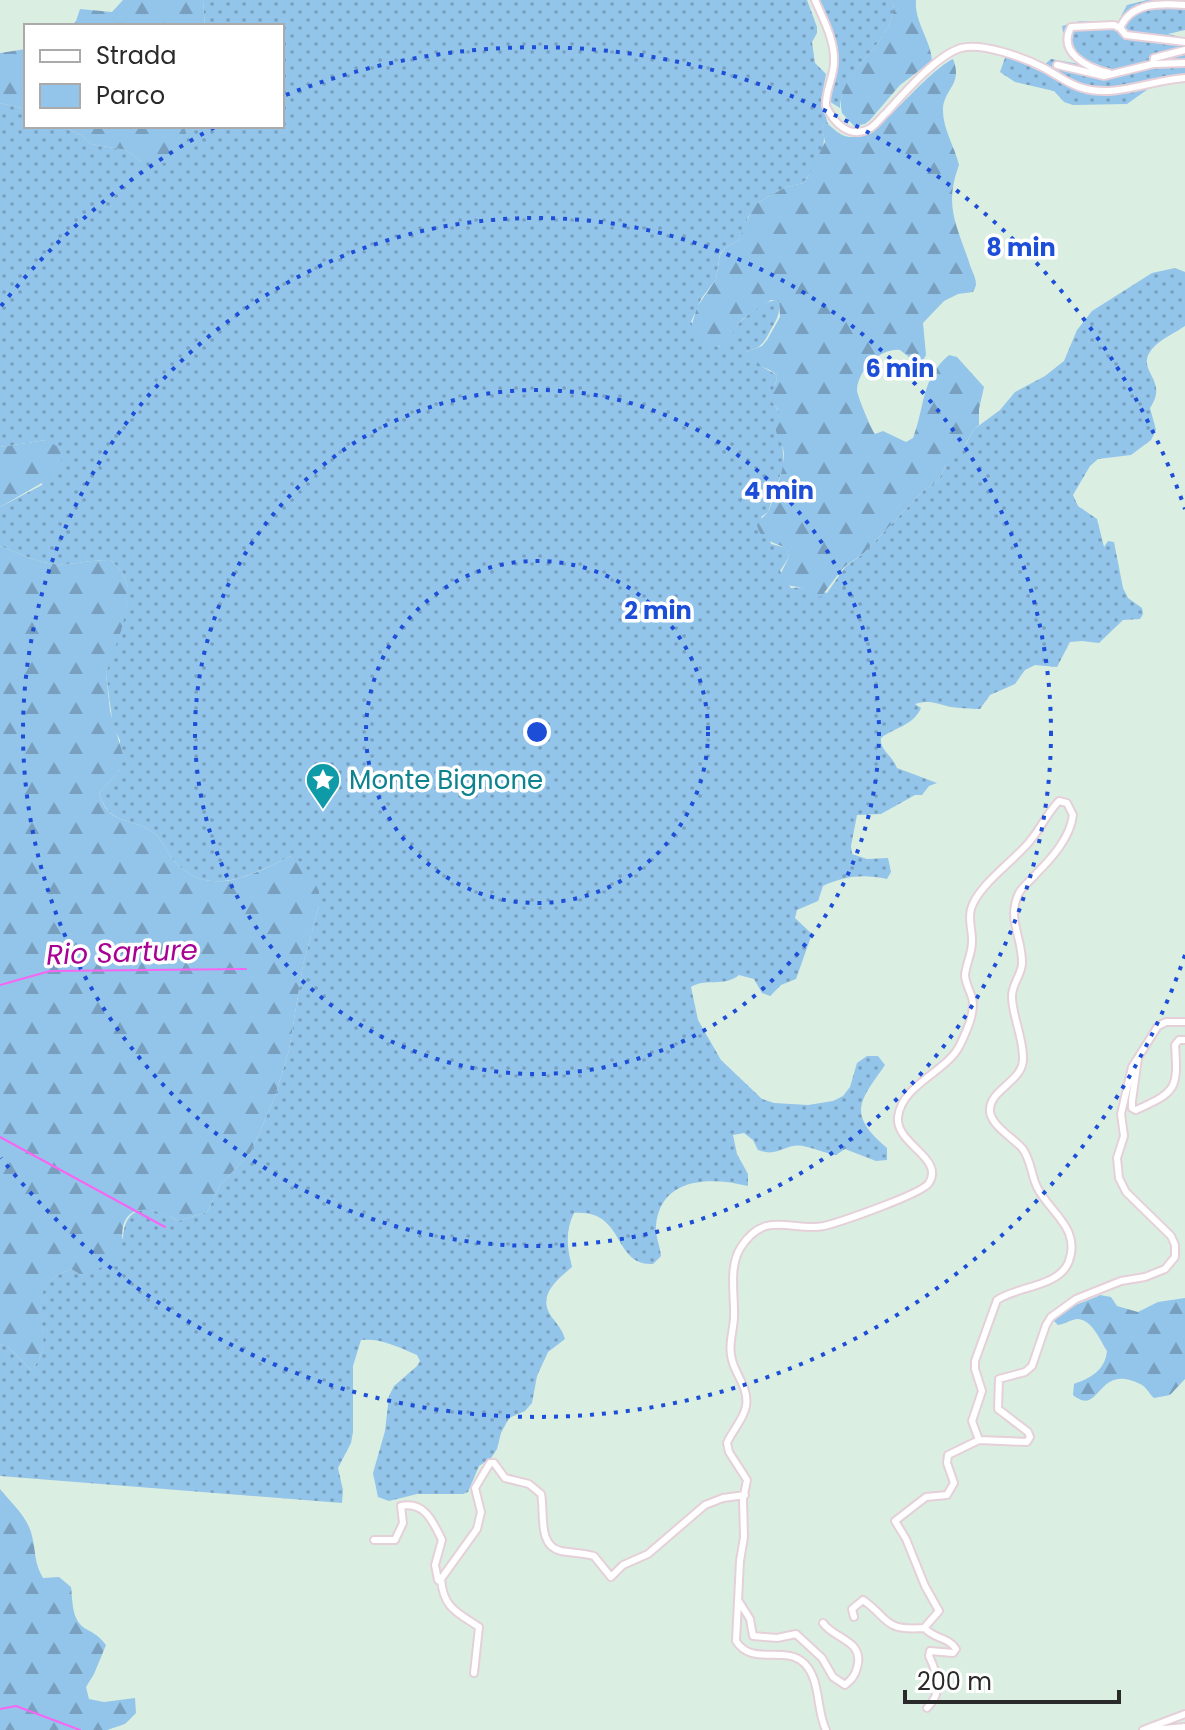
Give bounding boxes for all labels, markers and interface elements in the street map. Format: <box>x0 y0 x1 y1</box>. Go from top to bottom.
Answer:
legend <box>24 24 284 128</box>
text: Strada <box>96 39 176 72</box>
text: Parco <box>96 79 165 112</box>
text: 8 min <box>986 231 1056 264</box>
text: 6 min <box>865 352 935 385</box>
text: 4 min <box>744 474 814 507</box>
text: 2 min <box>624 594 692 627</box>
centre of rings <box>523 718 551 746</box>
place icon: Monte Bignone <box>304 761 342 811</box>
place label: Monte Bignone <box>349 762 543 798</box>
water label: Rio Sarture <box>46 930 199 975</box>
scale bar <box>905 1654 1119 1704</box>
text: 200 m <box>917 1665 992 1698</box>

